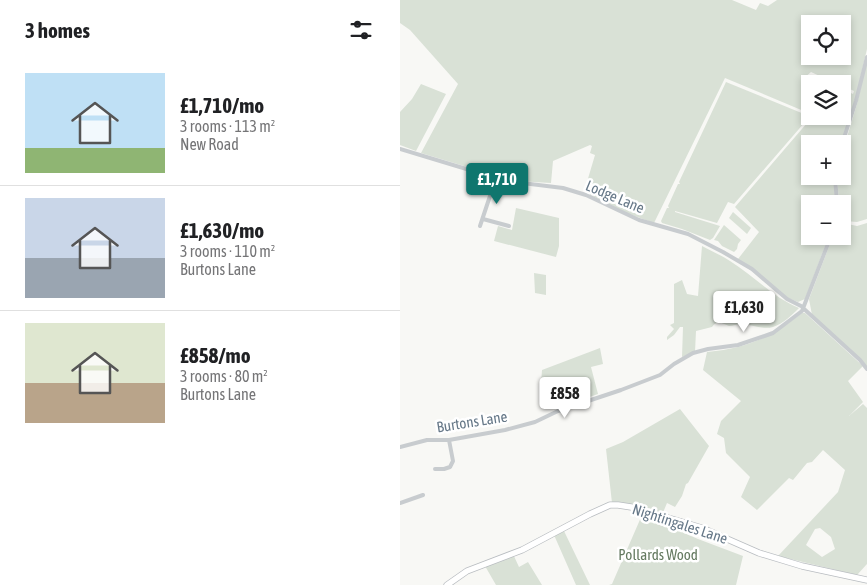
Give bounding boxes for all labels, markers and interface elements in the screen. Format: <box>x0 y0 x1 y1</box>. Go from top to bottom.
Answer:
map controls <box>801 15 851 245</box>
button: locate <box>801 15 851 65</box>
icon: filters <box>347 16 375 44</box>
text: 3 homes <box>25 18 90 42</box>
button: layers <box>801 75 851 125</box>
icon: home <box>65 93 125 153</box>
text: £1,710/mo <box>180 93 264 117</box>
text: 3 rooms · 113 m² <box>180 117 275 135</box>
text: New Road <box>180 135 239 153</box>
button: + <box>801 135 851 185</box>
pin: £1,710 <box>456 162 538 205</box>
text: £1,710 <box>477 170 517 188</box>
street label: Lodge Lane <box>583 177 647 217</box>
button: − <box>801 195 851 245</box>
icon: home <box>65 218 125 278</box>
text: £1,630/mo <box>180 218 264 242</box>
text: 3 rooms · 110 m² <box>180 242 275 260</box>
text: Burtons Lane <box>180 260 256 278</box>
pin: £1,630 <box>703 290 785 333</box>
text: £1,630 <box>724 298 764 316</box>
icon: home <box>65 343 125 403</box>
text: £858/mo <box>180 343 251 367</box>
text: 3 rooms · 80 m² <box>180 367 268 385</box>
pin: £858 <box>535 376 595 419</box>
text: £858 <box>550 384 580 402</box>
text: Burtons Lane <box>180 385 256 403</box>
street label: Burtons Lane <box>435 408 509 435</box>
street label: Nightingales Lane <box>630 500 730 547</box>
park label: Pollards Wood <box>618 546 698 563</box>

